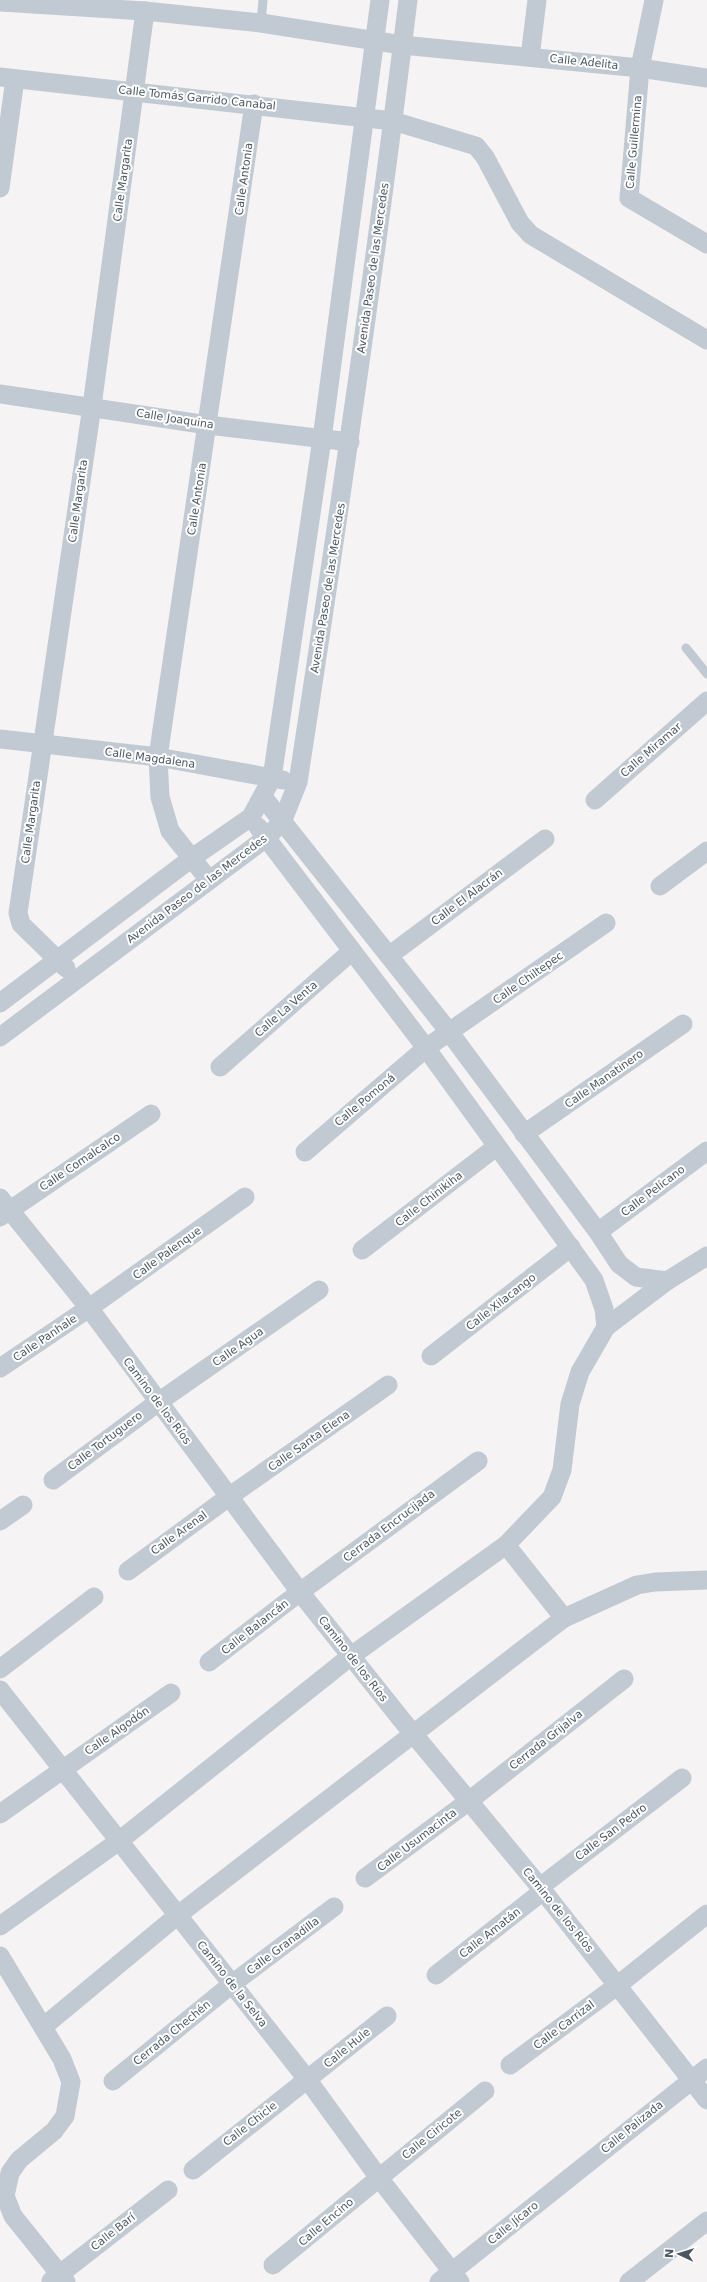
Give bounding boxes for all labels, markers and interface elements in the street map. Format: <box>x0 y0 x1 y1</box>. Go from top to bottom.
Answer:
street label: Calle Adelita <box>549 52 619 72</box>
street label: Calle Tomás Garrido Canabal <box>118 83 276 113</box>
street label: Calle Guillermina <box>623 95 645 189</box>
street label: Calle Margarita <box>111 138 135 222</box>
street label: Calle Antonia <box>232 142 256 216</box>
street label: Avenida Paseo de las Mercedes <box>355 182 391 354</box>
street label: Calle Joaquina <box>135 406 215 432</box>
street label: Calle Margarita <box>66 459 90 543</box>
street label: Calle Antonia <box>185 462 209 536</box>
street label: Avenida Paseo de las Mercedes <box>308 502 348 674</box>
street label: Calle Miramar <box>618 720 685 780</box>
street label: Calle Magdalena <box>104 745 196 771</box>
street label: Calle Margarita <box>19 780 43 864</box>
street label: Avenida Paseo de las Mercedes <box>124 832 270 946</box>
street label: Calle El Alacrán <box>429 866 505 928</box>
street label: Calle Chiltepec <box>491 949 565 1007</box>
street label: Calle La Venta <box>252 978 320 1040</box>
street label: Calle Manatinero <box>562 1047 646 1111</box>
street label: Calle Pomoná <box>332 1071 398 1129</box>
street label: Calle Comalcalco <box>37 1130 123 1194</box>
street label: Calle Pelícano <box>619 1163 688 1219</box>
street label: Calle Chinikiha <box>393 1169 465 1229</box>
street label: Calle Palenque <box>130 1224 204 1282</box>
street label: Calle Xilacango <box>464 1271 539 1333</box>
street label: Calle Panhale <box>11 1312 80 1364</box>
street label: Calle Agua <box>210 1325 266 1369</box>
street label: Camino de los Ríos <box>120 1355 194 1447</box>
street label: Calle Santa Elena <box>266 1408 352 1474</box>
street label: Calle Tortuguero <box>65 1409 145 1473</box>
street label: Cerrada Encrucijada <box>341 1487 437 1565</box>
street label: Calle Arenal <box>148 1508 210 1558</box>
street label: Calle Balancán <box>219 1597 291 1657</box>
street label: Camino de los Ríos <box>316 1614 391 1705</box>
street label: Calle Algodón <box>82 1704 152 1758</box>
street label: Cerrada Grijalva <box>507 1707 585 1773</box>
street label: Calle San Pedro <box>573 1801 649 1863</box>
street label: Calle Usumacinta <box>375 1806 459 1874</box>
street label: Camino de los Ríos <box>520 1865 596 1955</box>
street label: Calle Amatán <box>457 1905 523 1961</box>
street label: Calle Granadilla <box>244 1915 322 1977</box>
street label: Camino de la Selva <box>194 1938 270 2030</box>
street label: Cerrada Chechén <box>131 1998 213 2068</box>
street label: Calle Carrizal <box>531 1998 597 2052</box>
street label: Calle Hule <box>321 2025 373 2071</box>
street label: Calle Palizada <box>598 2098 666 2156</box>
street label: Calle Chicle <box>221 2099 280 2149</box>
street label: Calle Ciricote <box>400 2106 465 2162</box>
street label: Calle Encino <box>296 2195 356 2249</box>
street label: Calle Jícaro <box>485 2199 541 2247</box>
street label: Calle Barí <box>88 2210 138 2253</box>
north arrow <box>659 2234 699 2274</box>
text: N <box>663 2248 676 2258</box>

